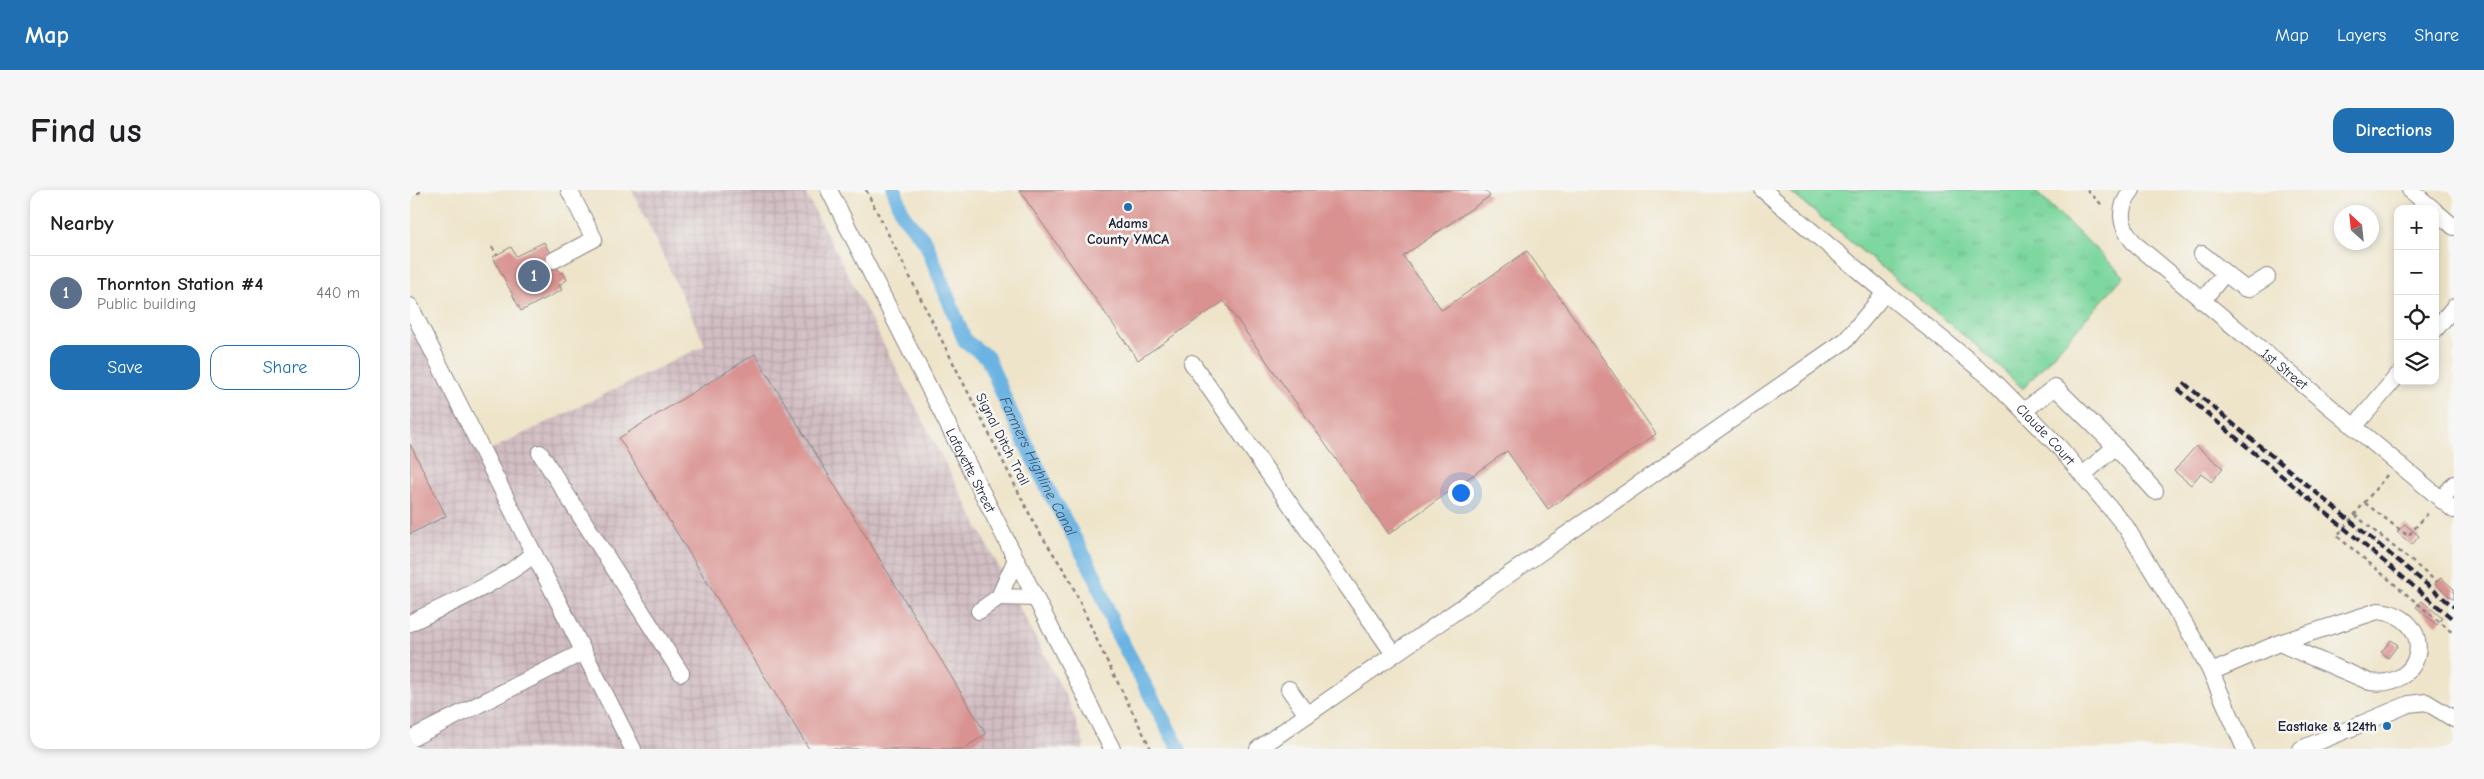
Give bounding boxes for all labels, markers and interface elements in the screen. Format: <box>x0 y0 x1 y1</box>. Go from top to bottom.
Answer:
text: Map <box>25 21 69 49</box>
text: Map <box>2275 25 2309 46</box>
text: Layers <box>2337 25 2386 46</box>
text: Share <box>2414 25 2459 46</box>
button: Directions <box>2333 108 2454 153</box>
text: Find us <box>30 110 142 151</box>
marker: Adams County YMCA <box>1122 201 1134 213</box>
north arrow <box>2334 205 2379 250</box>
map controls <box>2394 205 2439 385</box>
button: + <box>2394 205 2439 250</box>
text: Nearby <box>50 211 114 235</box>
place label: Adams County YMCA <box>1087 215 1169 248</box>
button: − <box>2394 250 2439 295</box>
pin: 1 <box>518 257 550 295</box>
text: Thornton Station #4 <box>97 273 263 295</box>
text: 1 <box>63 284 69 302</box>
text: 440 m <box>316 284 360 302</box>
text: Public building <box>97 295 196 313</box>
button: locate <box>2394 295 2439 340</box>
button: layers <box>2394 340 2439 385</box>
button: Save <box>50 345 200 390</box>
button: Share <box>210 345 360 390</box>
street label: 1st Street <box>2258 345 2312 394</box>
street label: Signal Ditch Trail <box>972 390 1033 488</box>
water label: Farmers Highline Canal <box>996 394 1081 540</box>
street label: Claude Court <box>2012 401 2079 469</box>
street label: Lafayette Street <box>942 425 999 516</box>
your location <box>1448 480 1474 506</box>
place label: Eastlake & 124th <box>2278 718 2377 735</box>
marker: Eastlake & 124th <box>2381 720 2393 732</box>

